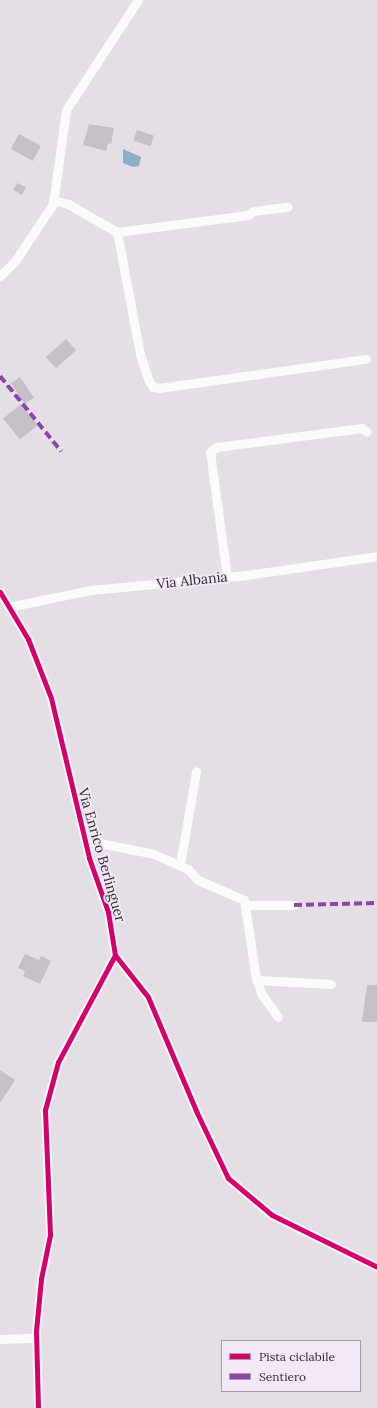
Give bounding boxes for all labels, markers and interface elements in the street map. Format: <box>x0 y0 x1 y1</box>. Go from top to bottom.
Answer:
street label: Via Albania <box>156 568 228 592</box>
street label: Via Enrico Berlinguer <box>75 786 129 924</box>
legend <box>221 1340 361 1392</box>
text: Pista ciclabile <box>259 1349 335 1364</box>
text: Sentiero <box>259 1369 306 1384</box>

